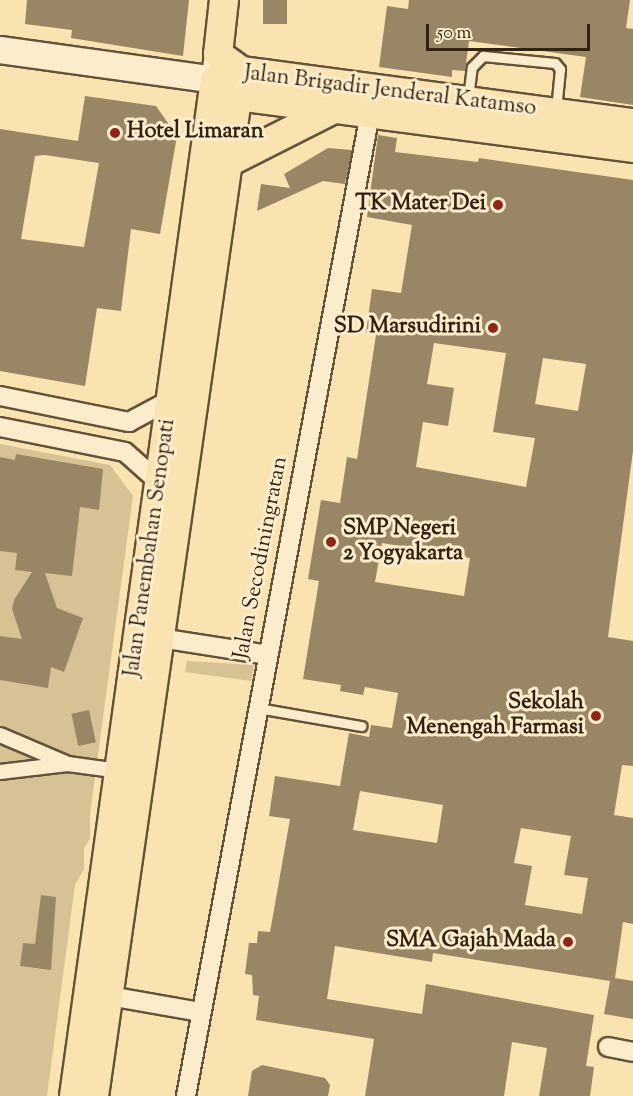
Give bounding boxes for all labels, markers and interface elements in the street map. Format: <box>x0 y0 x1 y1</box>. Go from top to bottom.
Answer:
scale bar <box>429 12 592 50</box>
text: 50 m <box>437 21 471 47</box>
street label: Jalan Brigadir Jenderal Katamso <box>242 61 538 123</box>
place label: Hotel Limaran <box>127 120 264 146</box>
marker: Hotel Limaran <box>108 126 122 140</box>
place label: TK Mater Dei <box>355 192 486 218</box>
marker: TK Mater Dei <box>491 198 505 212</box>
place label: SD Marsudirini <box>334 315 481 341</box>
marker: SD Marsudirini <box>486 321 500 335</box>
street label: Jalan Panembahan Senopati <box>120 417 182 679</box>
street label: Jalan Secodiningratan <box>229 454 295 662</box>
place label: SMP Negeri 2 Yogyakarta <box>343 516 463 568</box>
marker: SMP Negeri 2 Yogyakarta <box>324 535 338 549</box>
place label: Sekolah Menengah Farmasi <box>406 690 584 742</box>
marker: Sekolah Menengah Farmasi <box>589 709 603 723</box>
place label: SMA Gajah Mada <box>386 929 556 955</box>
marker: SMA Gajah Mada <box>561 935 575 949</box>

